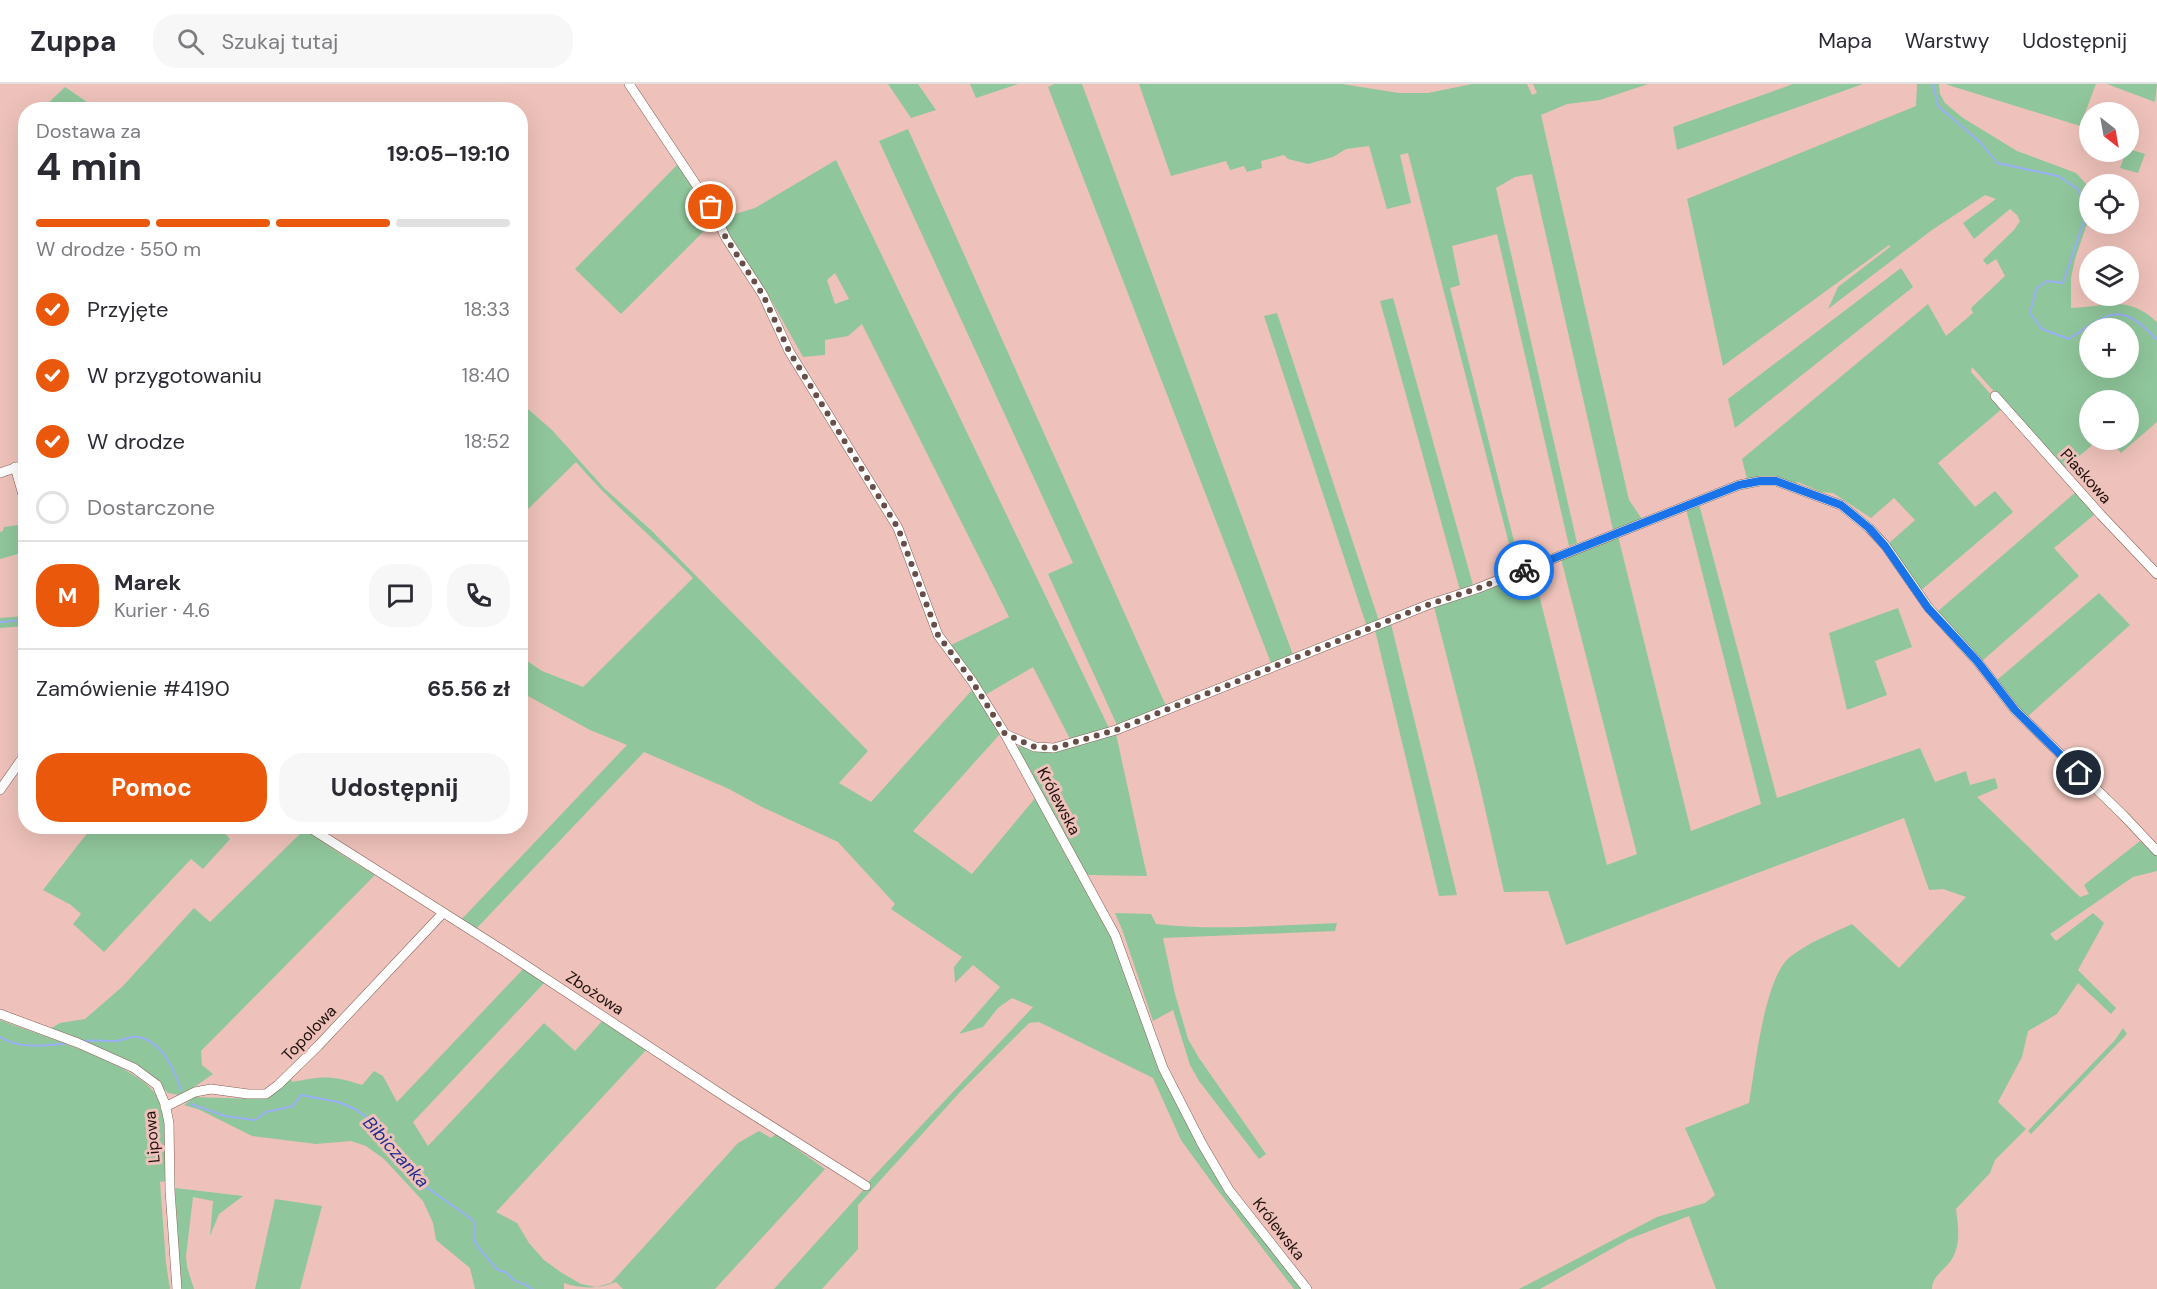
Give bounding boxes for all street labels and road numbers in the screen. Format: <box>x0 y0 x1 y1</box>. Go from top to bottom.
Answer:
street label: Piaskowa <box>2056 444 2116 508</box>
street label: Królewska <box>1032 764 1086 838</box>
street label: Zbożowa <box>562 966 628 1020</box>
street label: Topolowa <box>277 1001 341 1065</box>
street label: Lipowa <box>139 1110 165 1164</box>
street label: Królewska <box>1248 1193 1310 1265</box>

